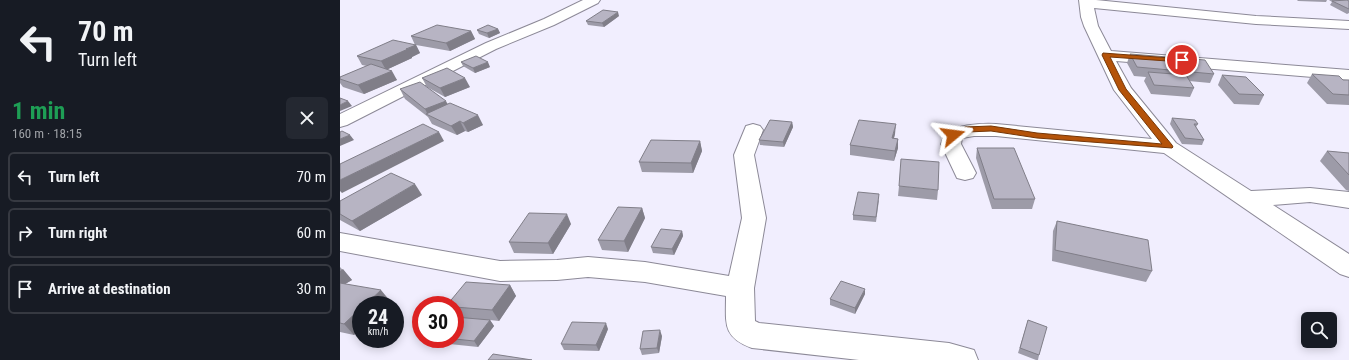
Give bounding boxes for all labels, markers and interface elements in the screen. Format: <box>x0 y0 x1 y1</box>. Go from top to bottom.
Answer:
text: 70 m <box>78 15 134 48</box>
icon: left <box>12 16 64 68</box>
pin <box>1165 43 1199 77</box>
text: Turn left <box>78 49 137 70</box>
icon: arrive <box>1171 49 1193 71</box>
text: 1 min <box>12 97 65 125</box>
button: close <box>286 97 328 139</box>
position arrow <box>932 114 974 156</box>
text: 160 m · 18:15 <box>12 126 82 141</box>
icon: left <box>14 166 36 188</box>
text: Turn left <box>48 168 99 186</box>
text: 70 m <box>296 168 326 186</box>
icon: right <box>14 222 36 244</box>
text: Turn right <box>48 224 107 242</box>
text: 60 m <box>296 224 326 242</box>
icon: arrive <box>14 278 36 300</box>
text: Arrive at destination <box>48 280 171 298</box>
text: 30 m <box>296 280 326 298</box>
speed limit sign: 30 <box>412 296 464 348</box>
text: 24 <box>368 305 388 329</box>
map controls <box>1301 312 1337 348</box>
button: search <box>1301 312 1337 348</box>
text: km/h <box>368 326 388 337</box>

